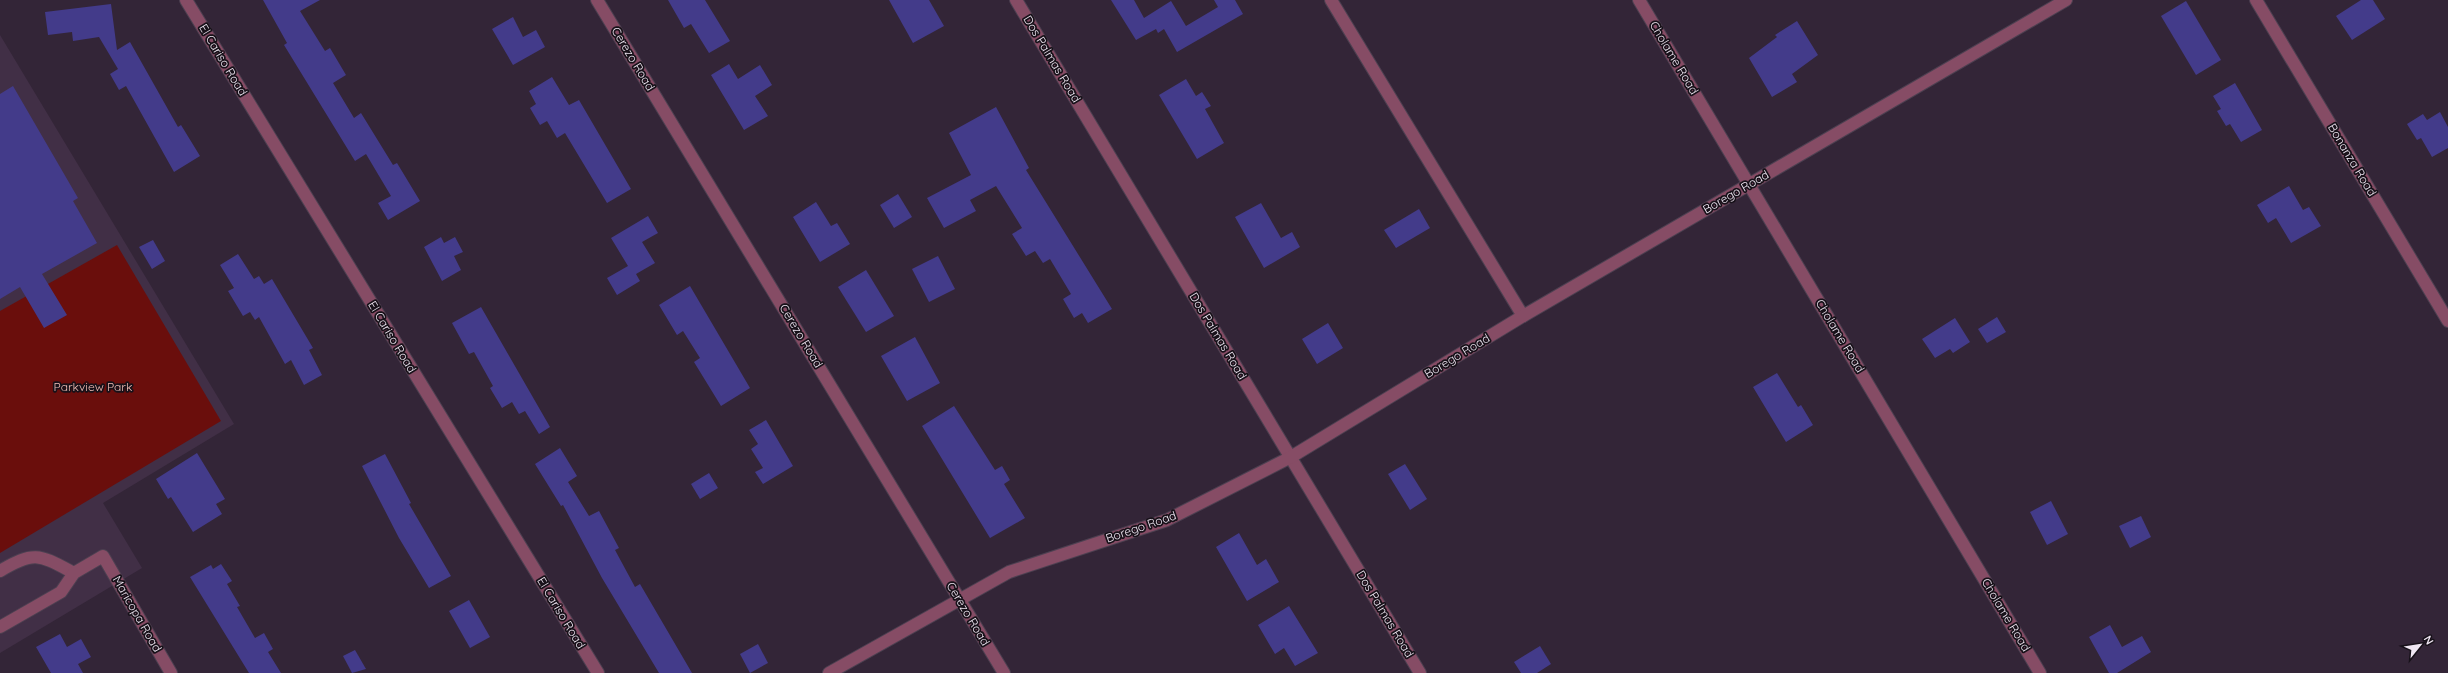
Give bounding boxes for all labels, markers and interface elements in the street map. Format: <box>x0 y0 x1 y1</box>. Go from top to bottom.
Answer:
street label: Dos Palmas Road <box>1021 12 1084 105</box>
street label: Cholame Road <box>1647 18 1702 97</box>
street label: El Cariso Road <box>196 21 251 98</box>
street label: Cerezo Road <box>609 24 658 93</box>
street label: Bonanza Road <box>2325 121 2380 199</box>
street label: Borego Road <box>1700 167 1771 216</box>
street label: Dos Palmas Road <box>1187 289 1250 382</box>
street label: Cholame Road <box>1813 296 1868 375</box>
street label: El Cariso Road <box>365 298 420 375</box>
street label: Cerezo Road <box>777 301 826 370</box>
street label: Borego Road <box>1421 330 1492 381</box>
park label: Parkview Park <box>54 379 132 394</box>
street label: Borego Road <box>1104 507 1178 546</box>
street label: Dos Palmas Road <box>1354 567 1417 660</box>
street label: Maricopa Road <box>110 573 165 655</box>
street label: El Cariso Road <box>534 574 589 651</box>
street label: Cholame Road <box>1979 575 2034 654</box>
street label: Cerezo Road <box>944 579 993 648</box>
north arrow <box>2400 625 2440 665</box>
text: N <box>2421 633 2437 647</box>

